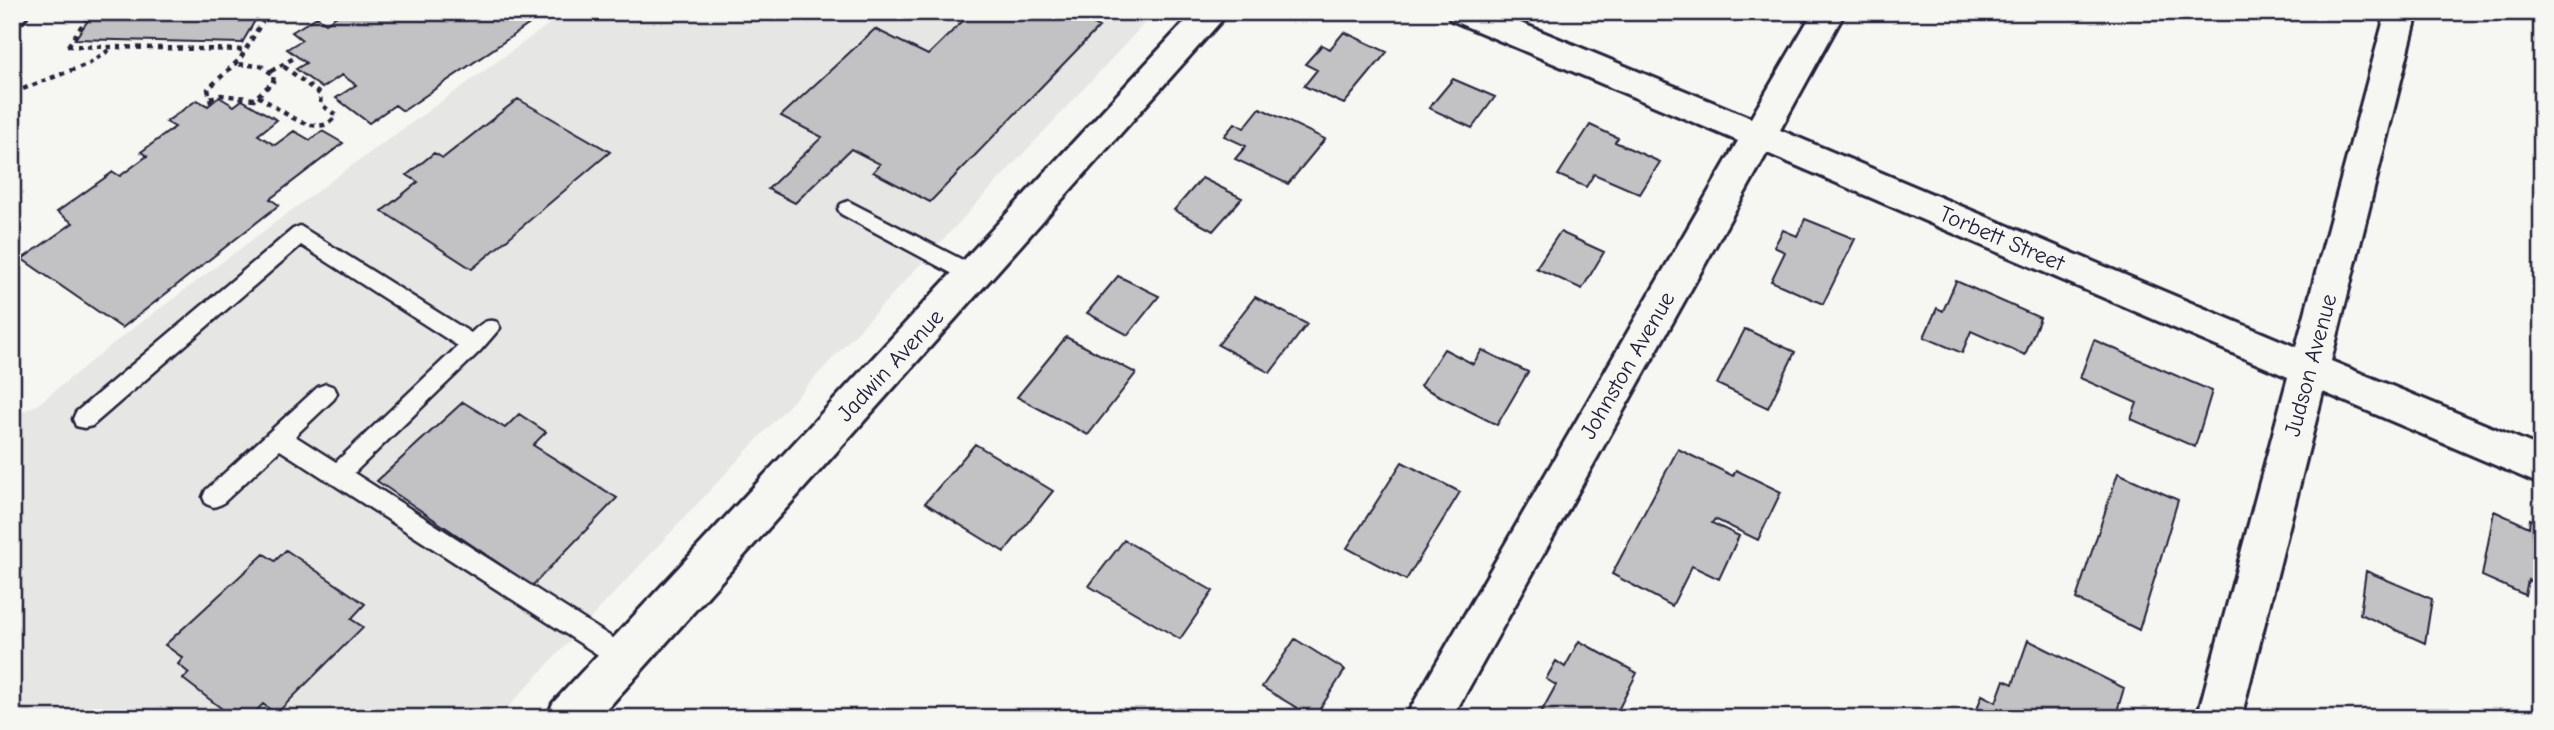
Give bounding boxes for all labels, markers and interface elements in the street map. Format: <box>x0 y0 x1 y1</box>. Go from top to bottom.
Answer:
street label: Torbett Street <box>1935 200 2070 278</box>
street label: Johnston Avenue <box>1574 287 1681 444</box>
street label: Judson Avenue <box>2278 291 2342 439</box>
street label: Jadwin Avenue <box>831 303 949 427</box>

